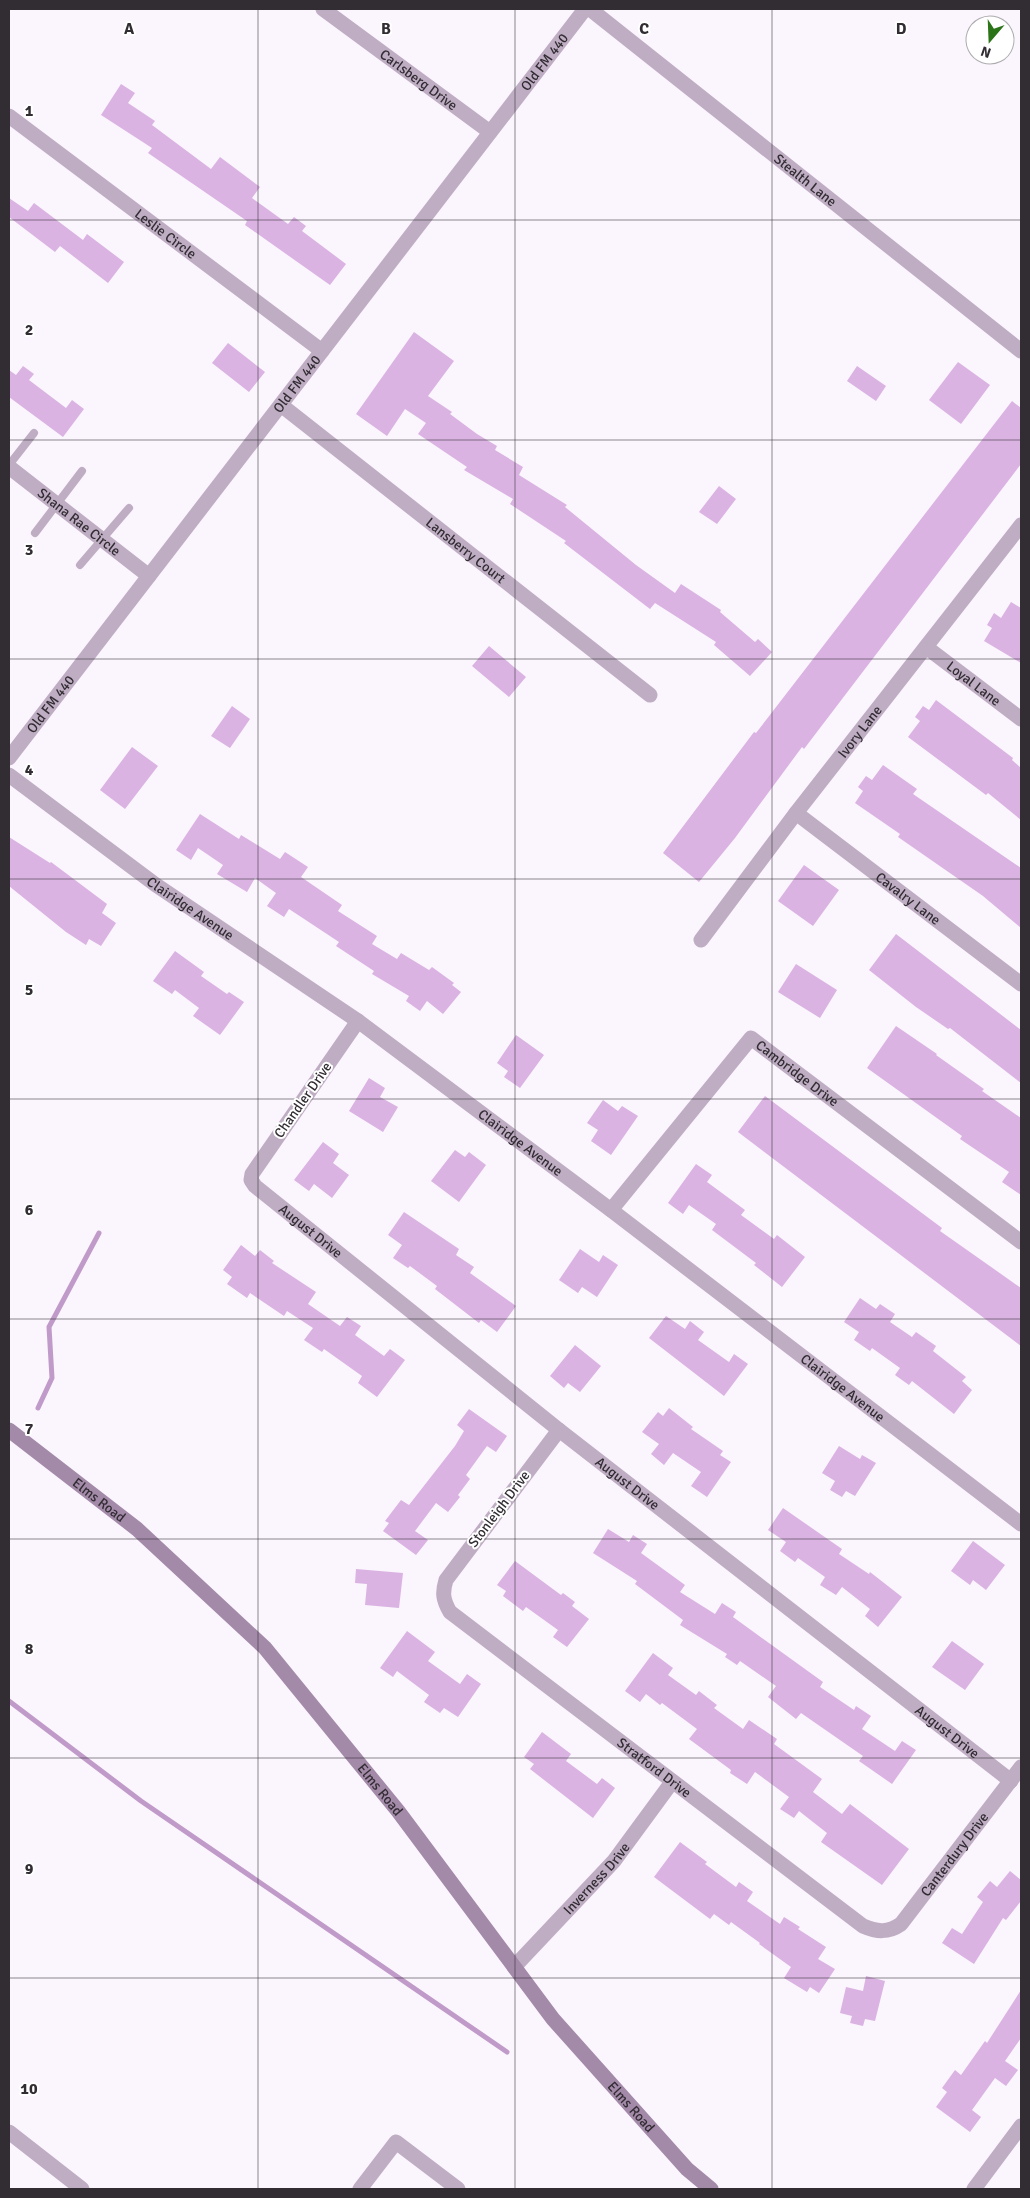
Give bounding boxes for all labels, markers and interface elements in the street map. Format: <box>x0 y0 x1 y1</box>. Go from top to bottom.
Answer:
north arrow <box>965 15 1015 65</box>
text: A <box>124 19 135 39</box>
text: B <box>381 19 391 39</box>
text: C <box>639 19 649 39</box>
text: D <box>896 19 907 39</box>
street label: Old FM 440 <box>517 30 572 94</box>
text: N <box>979 42 993 61</box>
street label: Carlsberg Drive <box>377 45 461 114</box>
text: 1 <box>25 101 34 121</box>
street label: Stealth Lane <box>771 150 840 210</box>
street label: Leslie Circle <box>132 205 200 262</box>
text: 2 <box>25 320 33 340</box>
street label: Old FM 440 <box>269 352 324 416</box>
street label: Shana Rae Circle <box>34 484 124 559</box>
street label: Lansberry Court <box>423 514 509 587</box>
text: 3 <box>25 540 33 560</box>
street label: Loyal Lane <box>943 657 1004 709</box>
street label: Old FM 440 <box>23 672 78 736</box>
street label: Ivory Lane <box>834 702 885 761</box>
text: 4 <box>25 760 34 780</box>
street label: Cavalry Lane <box>873 868 944 928</box>
street label: Clairidge Avenue <box>143 873 237 944</box>
text: 5 <box>25 980 33 1000</box>
street label: Cambridge Drive <box>753 1036 842 1110</box>
street label: Chandler Drive <box>271 1059 335 1141</box>
street label: Clairidge Avenue <box>475 1105 566 1180</box>
text: 6 <box>25 1200 34 1220</box>
street label: August Drive <box>276 1200 346 1261</box>
street label: Clairidge Avenue <box>797 1350 888 1425</box>
text: 7 <box>25 1419 34 1439</box>
street label: August Drive <box>592 1453 663 1513</box>
street label: Stonleigh Drive <box>465 1467 533 1551</box>
street label: Elms Road <box>69 1474 129 1526</box>
text: 8 <box>25 1639 34 1659</box>
street label: August Drive <box>912 1701 983 1762</box>
street label: Stratford Drive <box>614 1734 695 1801</box>
street label: Elms Road <box>354 1760 407 1819</box>
street label: Canterdury Drive <box>917 1809 992 1900</box>
street label: Inverness Drive <box>560 1839 633 1918</box>
text: 9 <box>25 1859 34 1879</box>
street label: Elms Road <box>604 2078 659 2136</box>
text: 10 <box>20 2079 38 2099</box>

